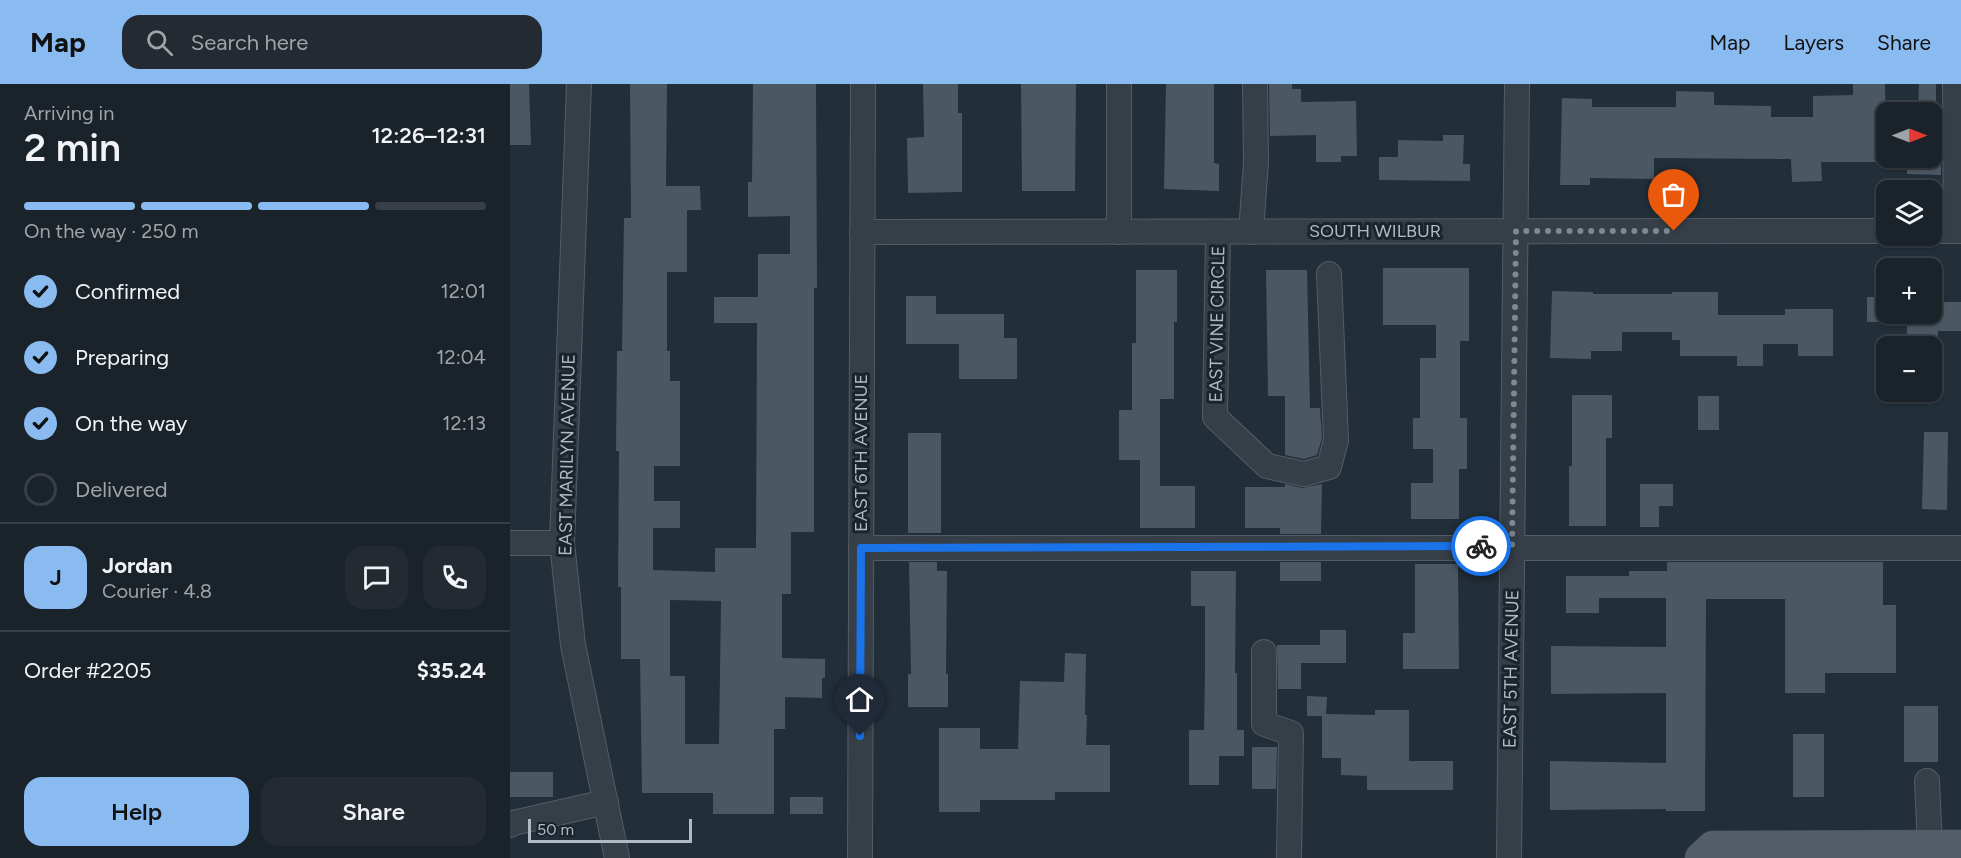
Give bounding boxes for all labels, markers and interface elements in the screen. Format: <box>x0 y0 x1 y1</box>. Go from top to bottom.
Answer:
search box <box>122 15 542 69</box>
text: Map <box>30 25 86 59</box>
icon: search <box>143 26 176 59</box>
text: Search here <box>191 29 308 56</box>
text: Map <box>1710 30 1750 55</box>
text: Layers <box>1783 30 1844 55</box>
text: Share <box>1877 30 1931 55</box>
text: Arriving in <box>24 101 114 125</box>
north arrow <box>1876 102 1942 168</box>
map controls <box>1876 102 1942 402</box>
text: 12:26–12:31 <box>371 122 486 149</box>
text: 2 min <box>24 124 121 171</box>
pin <box>1648 169 1699 231</box>
icon: bag <box>1657 178 1690 211</box>
button: layers <box>1876 180 1942 246</box>
text: On the way · 250 m <box>24 219 199 243</box>
street label: SOUTH WILBUR <box>1309 220 1441 242</box>
street label: EAST VINE CIRCLE <box>1205 245 1229 403</box>
button: + <box>1876 258 1942 324</box>
icon: check <box>24 275 57 308</box>
text: Confirmed <box>75 278 180 305</box>
text: 12:01 <box>440 279 486 303</box>
button: − <box>1876 336 1942 402</box>
icon: check <box>24 341 57 374</box>
text: Preparing <box>75 344 169 371</box>
text: 12:04 <box>436 345 486 369</box>
street label: EAST MARILYN AVENUE <box>554 354 580 556</box>
street label: EAST 6TH AVENUE <box>850 374 872 532</box>
icon: check <box>24 407 57 440</box>
text: On the way <box>75 410 187 437</box>
text: 12:13 <box>442 411 486 435</box>
text: Delivered <box>75 476 168 503</box>
courier <box>1451 516 1511 576</box>
icon: bike <box>1465 530 1498 563</box>
button: chat <box>345 546 408 609</box>
button: phone <box>423 546 486 609</box>
text: Jordan <box>102 552 173 579</box>
text: J <box>49 564 62 591</box>
text: Courier · 4.8 <box>102 579 212 603</box>
street label: EAST 5TH AVENUE <box>1499 590 1523 748</box>
text: Order #2205 <box>24 657 151 684</box>
text: $35.24 <box>417 657 486 684</box>
pin <box>834 674 885 736</box>
icon: home <box>843 683 876 716</box>
button: Help <box>24 777 249 846</box>
button: Share <box>261 777 486 846</box>
scale bar <box>528 816 692 844</box>
text: 50 m <box>537 820 574 839</box>

